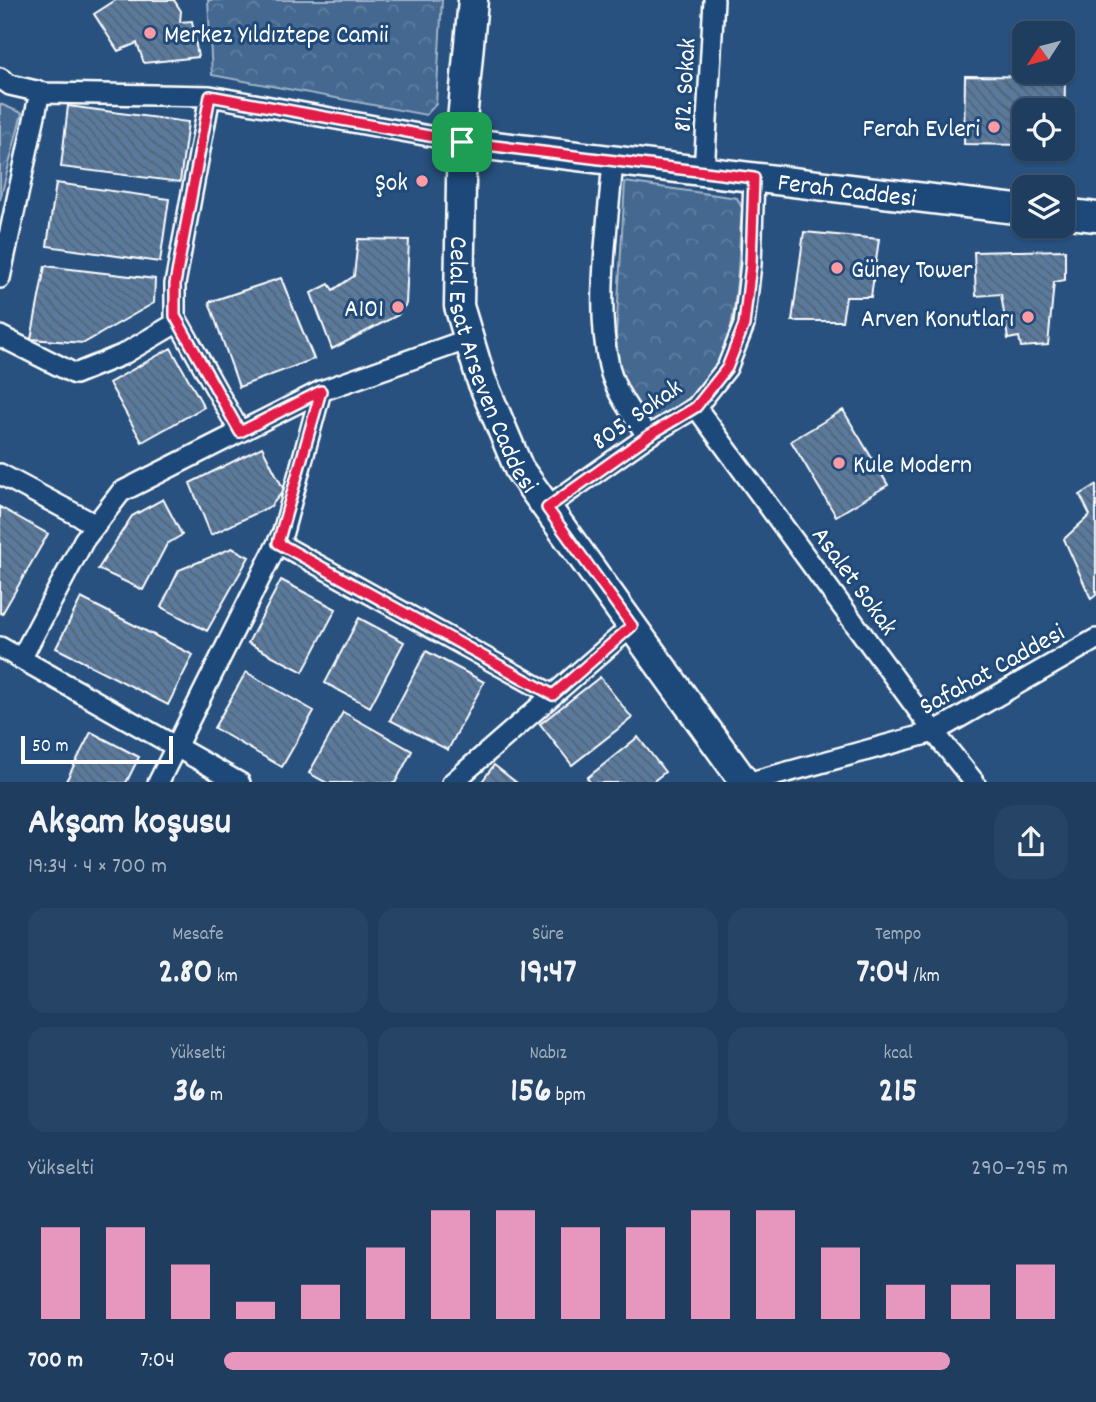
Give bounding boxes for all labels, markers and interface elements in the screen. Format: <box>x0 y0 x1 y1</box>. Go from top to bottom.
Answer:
place label: Merkez Yıldıztepe Camii <box>164 18 389 55</box>
north arrow <box>1012 21 1074 84</box>
map controls <box>1012 21 1075 238</box>
marker: Merkez Yıldıztepe Camii <box>142 25 158 41</box>
street label: 812. Sokak <box>666 37 707 133</box>
button: locate <box>1012 98 1075 161</box>
pin <box>432 112 492 172</box>
place label: Ferah Evleri <box>863 112 980 149</box>
marker: Ferah Evleri <box>986 119 1002 135</box>
icon: arrive <box>443 123 481 161</box>
street label: Ferah Caddesi <box>775 165 918 219</box>
place label: Şok <box>375 166 408 203</box>
marker: Şok <box>414 173 430 189</box>
button: layers <box>1012 175 1075 238</box>
street label: Celal Esat Arseven Caddesi <box>437 236 546 502</box>
place label: Güney Tower <box>851 253 973 290</box>
marker: Güney Tower <box>829 260 845 276</box>
place label: A101 <box>344 292 384 329</box>
marker: A101 <box>390 299 406 315</box>
place label: Arven Konutları <box>861 302 1014 339</box>
marker: Arven Konutları <box>1020 309 1036 325</box>
street label: 805. Sokak <box>585 371 691 461</box>
place label: Kule Modern <box>853 448 972 485</box>
marker: Kule Modern <box>831 455 847 471</box>
street label: Asalet Sokak <box>801 520 905 644</box>
street label: Safahat Caddesi <box>913 616 1072 726</box>
scale bar <box>21 734 173 765</box>
text: 50 m <box>32 734 69 761</box>
text: Akşam koşusu <box>28 797 231 852</box>
button: share <box>994 805 1068 879</box>
text: 19:34 · 4 × 700 m <box>28 851 167 884</box>
text: Mesafe <box>172 922 224 949</box>
text: Süre <box>532 922 564 949</box>
text: Tempo <box>875 922 921 949</box>
text: 2.80 <box>158 949 213 999</box>
text: 19:47 <box>519 949 577 999</box>
text: 7:04 <box>856 949 909 999</box>
text: km <box>213 964 238 991</box>
text: /km <box>909 964 940 991</box>
text: Yükselti <box>171 1041 225 1068</box>
text: Nabız <box>529 1041 567 1068</box>
text: kcal <box>884 1041 912 1068</box>
text: 36 <box>173 1068 206 1118</box>
text: 156 <box>510 1068 551 1118</box>
text: 215 <box>878 1068 918 1118</box>
text: m <box>206 1083 223 1110</box>
text: bpm <box>551 1083 586 1110</box>
text: Yükselti <box>28 1153 94 1186</box>
text: 290–295 m <box>971 1153 1068 1186</box>
text: 700 m <box>28 1345 83 1378</box>
text: 7:04 <box>140 1345 175 1378</box>

